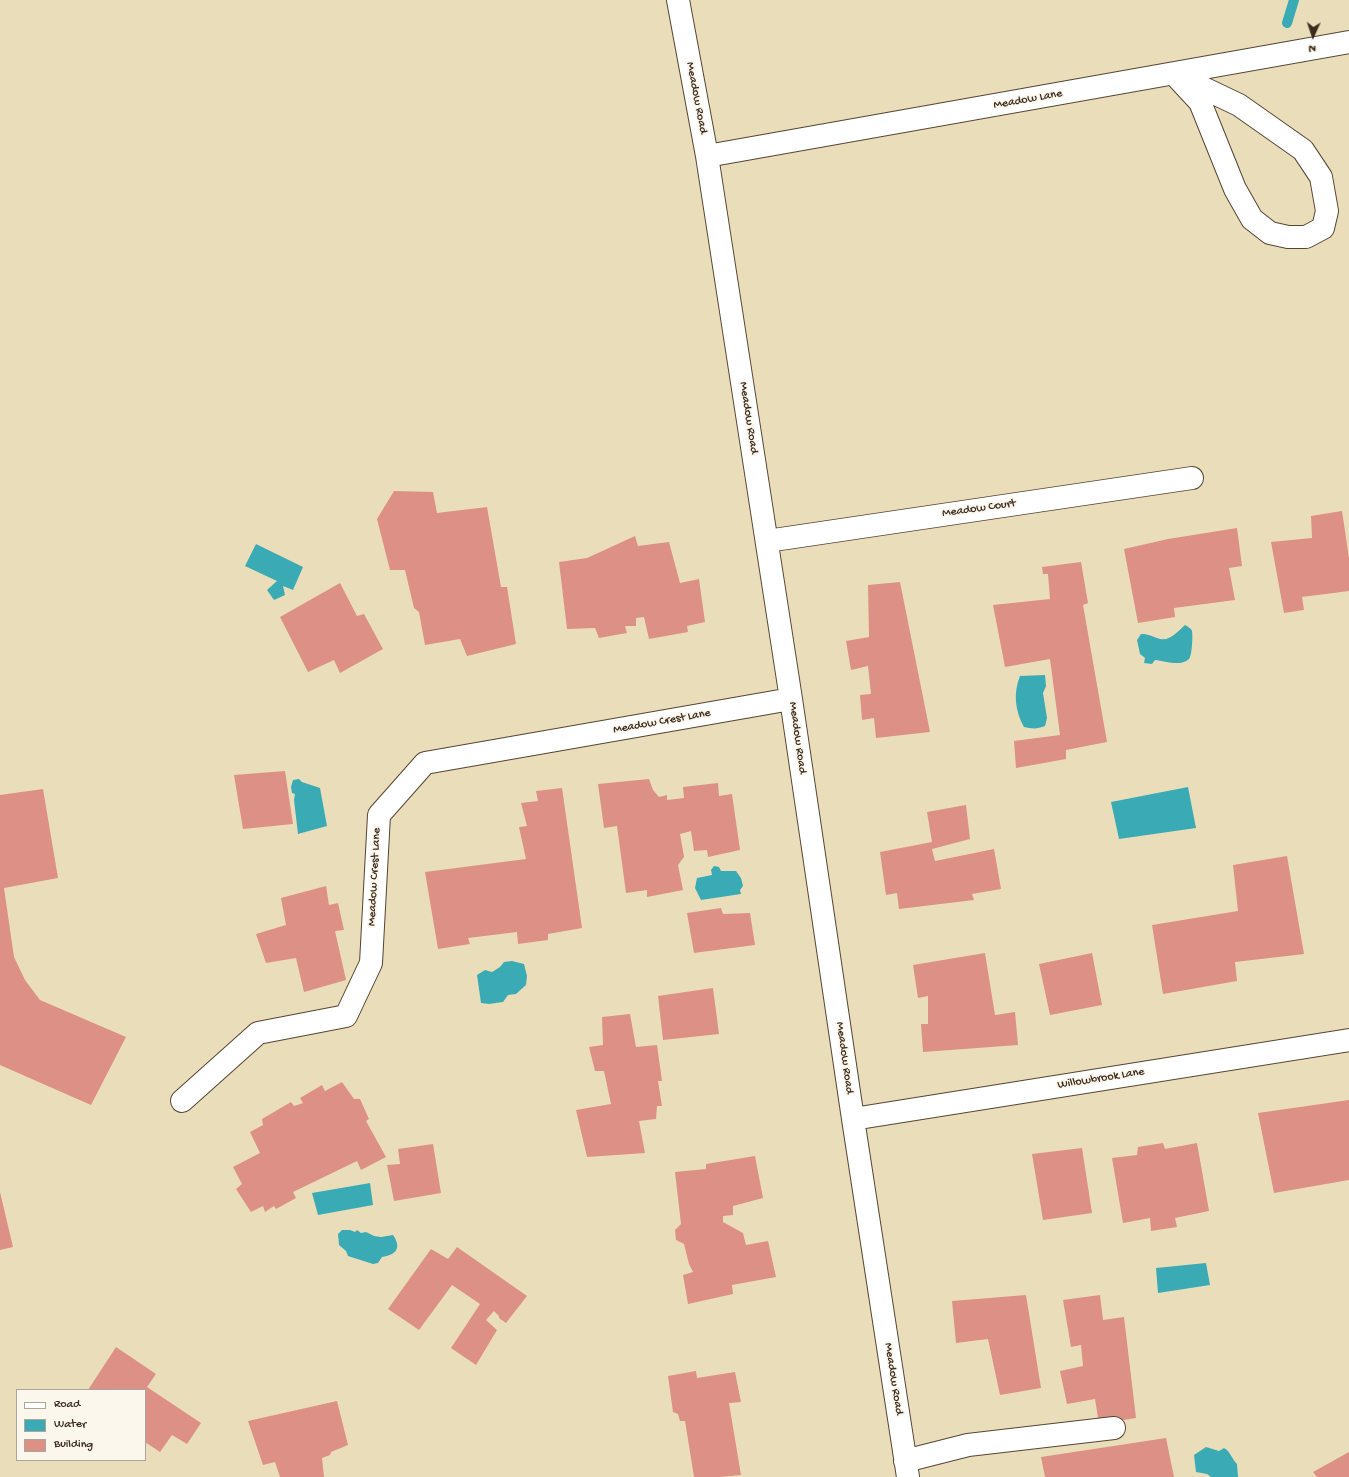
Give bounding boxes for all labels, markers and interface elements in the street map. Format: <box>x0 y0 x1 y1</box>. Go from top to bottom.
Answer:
north arrow <box>1293 16 1333 56</box>
text: N <box>1308 42 1316 54</box>
street label: Meadow Road <box>682 61 710 135</box>
street label: Meadow Lane <box>993 87 1063 113</box>
street label: Meadow Road <box>735 381 761 455</box>
street label: Meadow Court <box>941 497 1017 521</box>
street label: Meadow Road <box>785 701 809 775</box>
street label: Meadow Crest Lane <box>612 706 712 738</box>
street label: Meadow Crest Lane <box>365 827 385 927</box>
street label: Meadow Road <box>832 1021 856 1095</box>
street label: Willowbrook Lane <box>1057 1065 1145 1093</box>
street label: Meadow Road <box>880 1342 906 1416</box>
legend <box>16 1389 146 1461</box>
text: Road <box>54 1398 80 1412</box>
text: Water <box>54 1418 86 1432</box>
text: Building <box>54 1438 93 1452</box>

